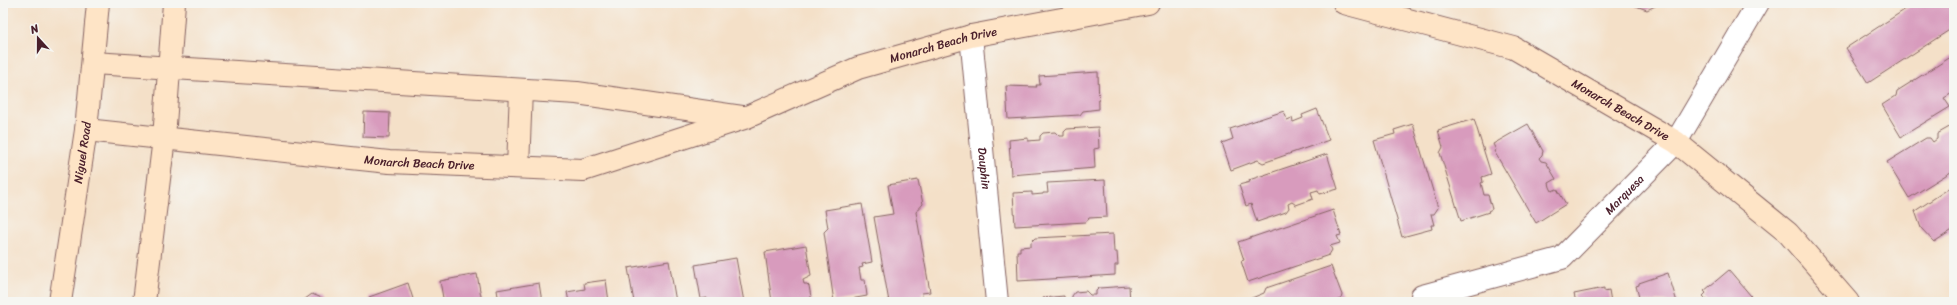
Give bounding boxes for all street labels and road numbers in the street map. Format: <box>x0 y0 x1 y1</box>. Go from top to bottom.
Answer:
street label: Monarch Beach Drive <box>887 20 999 70</box>
street label: Monarch Beach Drive <box>1567 73 1674 147</box>
street label: Niguel Road <box>67 120 98 185</box>
street label: Dauphin <box>971 146 997 191</box>
street label: Monarch Beach Drive <box>363 148 475 177</box>
street label: Marquesa <box>1599 169 1650 220</box>

